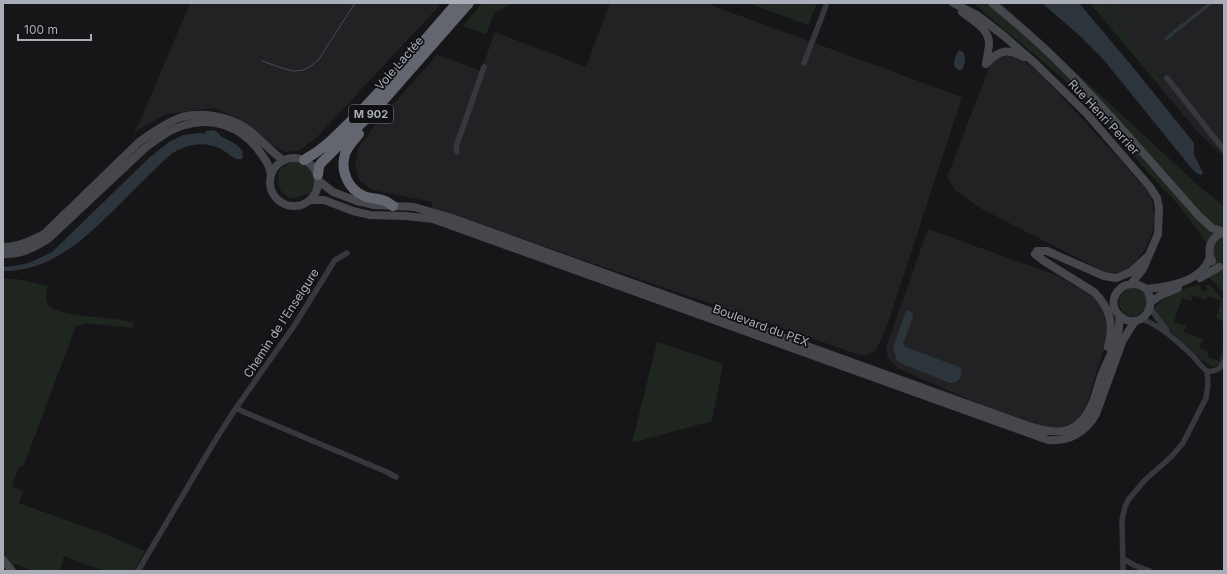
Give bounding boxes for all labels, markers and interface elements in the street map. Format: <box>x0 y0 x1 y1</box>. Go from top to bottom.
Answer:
scale bar <box>18 16 91 42</box>
text: 100 m <box>24 22 58 37</box>
street label: Voie Lactée <box>372 33 426 93</box>
street label: Rue Henri Perrier <box>1065 76 1143 158</box>
road number: M 902 <box>349 105 393 123</box>
street label: Chemin de l'Enseigure <box>240 266 322 380</box>
street label: Boulevard du PEX <box>711 301 811 349</box>

